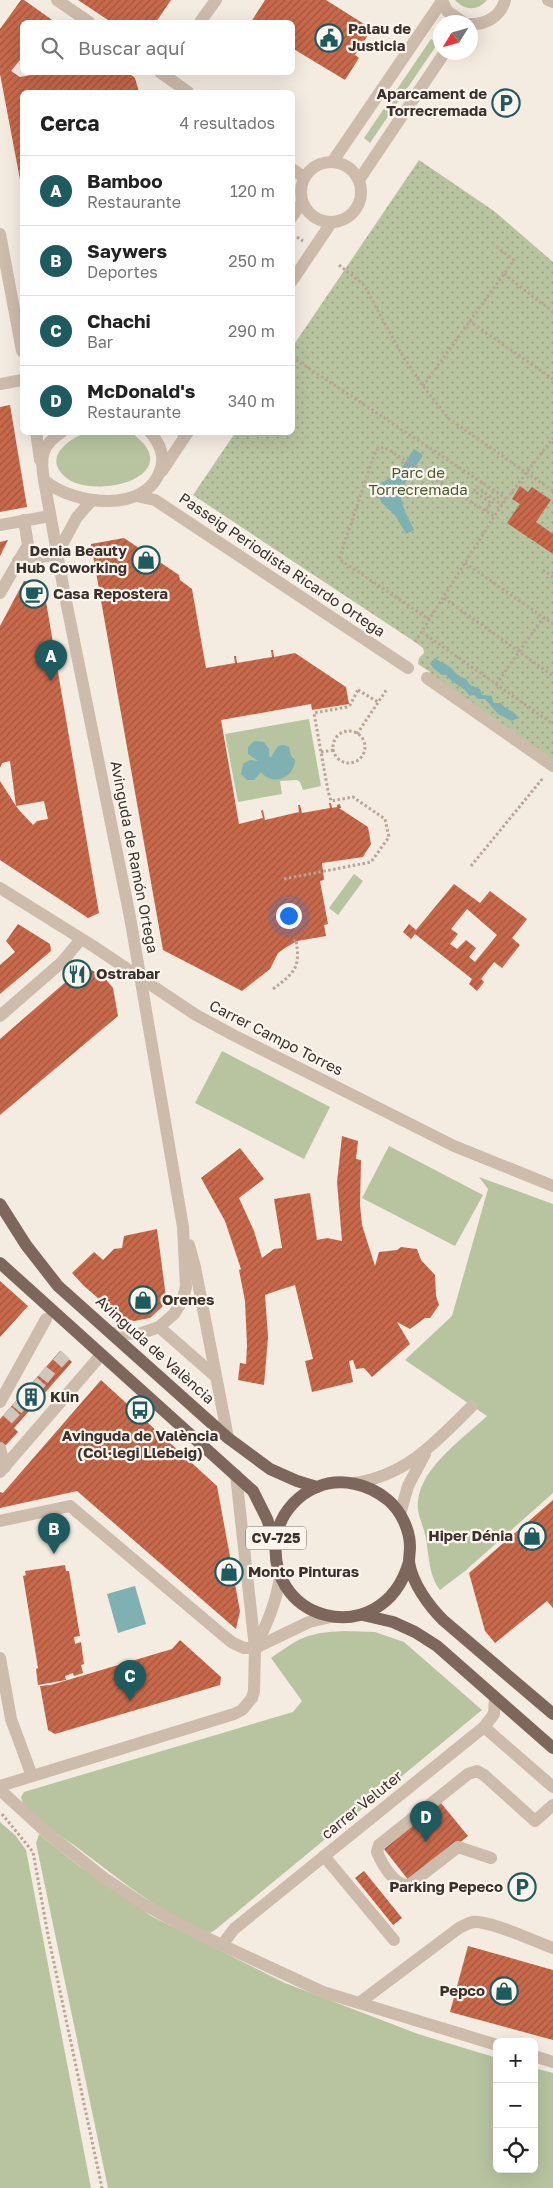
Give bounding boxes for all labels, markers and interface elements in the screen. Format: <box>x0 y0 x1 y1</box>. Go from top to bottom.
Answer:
north arrow <box>433 15 478 60</box>
place label: Palau de Justicia <box>348 19 411 54</box>
search box <box>20 20 295 75</box>
public building icon: Palau de Justicia <box>314 23 344 53</box>
icon: search <box>38 34 66 62</box>
text: Buscar aquí <box>78 36 185 59</box>
place label: Aparcament de Torrecremada <box>377 84 487 119</box>
parking icon: Aparcament de Torrecremada <box>491 88 521 118</box>
text: Cerca <box>40 110 99 136</box>
text: 4 resultados <box>180 113 275 133</box>
text: Bamboo <box>87 169 163 192</box>
text: A <box>50 181 62 201</box>
text: 120 m <box>230 181 275 201</box>
text: Restaurante <box>87 192 181 212</box>
text: Saywers <box>87 239 167 262</box>
text: B <box>50 251 62 271</box>
text: 250 m <box>228 251 275 271</box>
text: Deportes <box>87 262 158 282</box>
text: Chachi <box>87 309 151 332</box>
text: C <box>50 321 62 341</box>
text: 290 m <box>228 321 275 341</box>
text: Bar <box>87 332 113 352</box>
text: McDonald's <box>87 379 196 402</box>
text: D <box>50 391 62 411</box>
text: 340 m <box>228 391 275 411</box>
text: Restaurante <box>87 402 181 422</box>
park label: Parc de Torrecremada <box>368 463 468 498</box>
street label: Passeig Periodista Ricardo Ortega <box>176 488 389 640</box>
place label: Denia Beauty Hub Coworking <box>16 541 127 576</box>
shop icon: Denia Beauty Hub Coworking <box>131 545 161 575</box>
cafe icon: Casa Repostera <box>19 579 49 609</box>
place label: Casa Repostera <box>53 584 168 602</box>
pin: A <box>35 640 67 681</box>
street label: Avinguda de Ramón Ortega <box>107 759 162 955</box>
your location <box>276 903 302 929</box>
restaurant icon: Ostrabar <box>62 959 92 989</box>
place label: Ostrabar <box>96 964 160 982</box>
street label: Carrer Campo Torres <box>207 996 346 1079</box>
shop icon: Orenes <box>128 1285 158 1315</box>
place label: Orenes <box>162 1290 214 1308</box>
street label: Avinguda de València <box>93 1291 219 1407</box>
building icon: Klin <box>16 1382 46 1412</box>
place label: Klin <box>50 1387 79 1405</box>
bus stop icon: Avinguda de València (Col·legi Llebeig) <box>125 1395 155 1425</box>
place label: Avinguda de València (Col·legi Llebeig) <box>62 1426 218 1461</box>
pin: B <box>38 1513 70 1554</box>
shop icon: Hiper Dénia <box>517 1521 547 1551</box>
road number: CV-725 <box>246 1526 306 1550</box>
place label: Hiper Dénia <box>428 1526 513 1544</box>
shop icon: Monto Pinturas <box>214 1557 244 1587</box>
place label: Monto Pinturas <box>248 1562 359 1580</box>
pin: C <box>114 1660 146 1701</box>
street label: carrer Veluter <box>317 1766 406 1842</box>
pin: D <box>410 1801 442 1842</box>
parking icon: Parking Pepeco <box>507 1872 537 1902</box>
place label: Parking Pepeco <box>389 1877 503 1895</box>
shop icon: Pepco <box>489 1976 519 2006</box>
place label: Pepco <box>439 1981 485 1999</box>
map controls <box>493 2038 538 2173</box>
button: + <box>493 2038 538 2083</box>
button: − <box>493 2083 538 2128</box>
button: locate <box>493 2128 538 2173</box>

